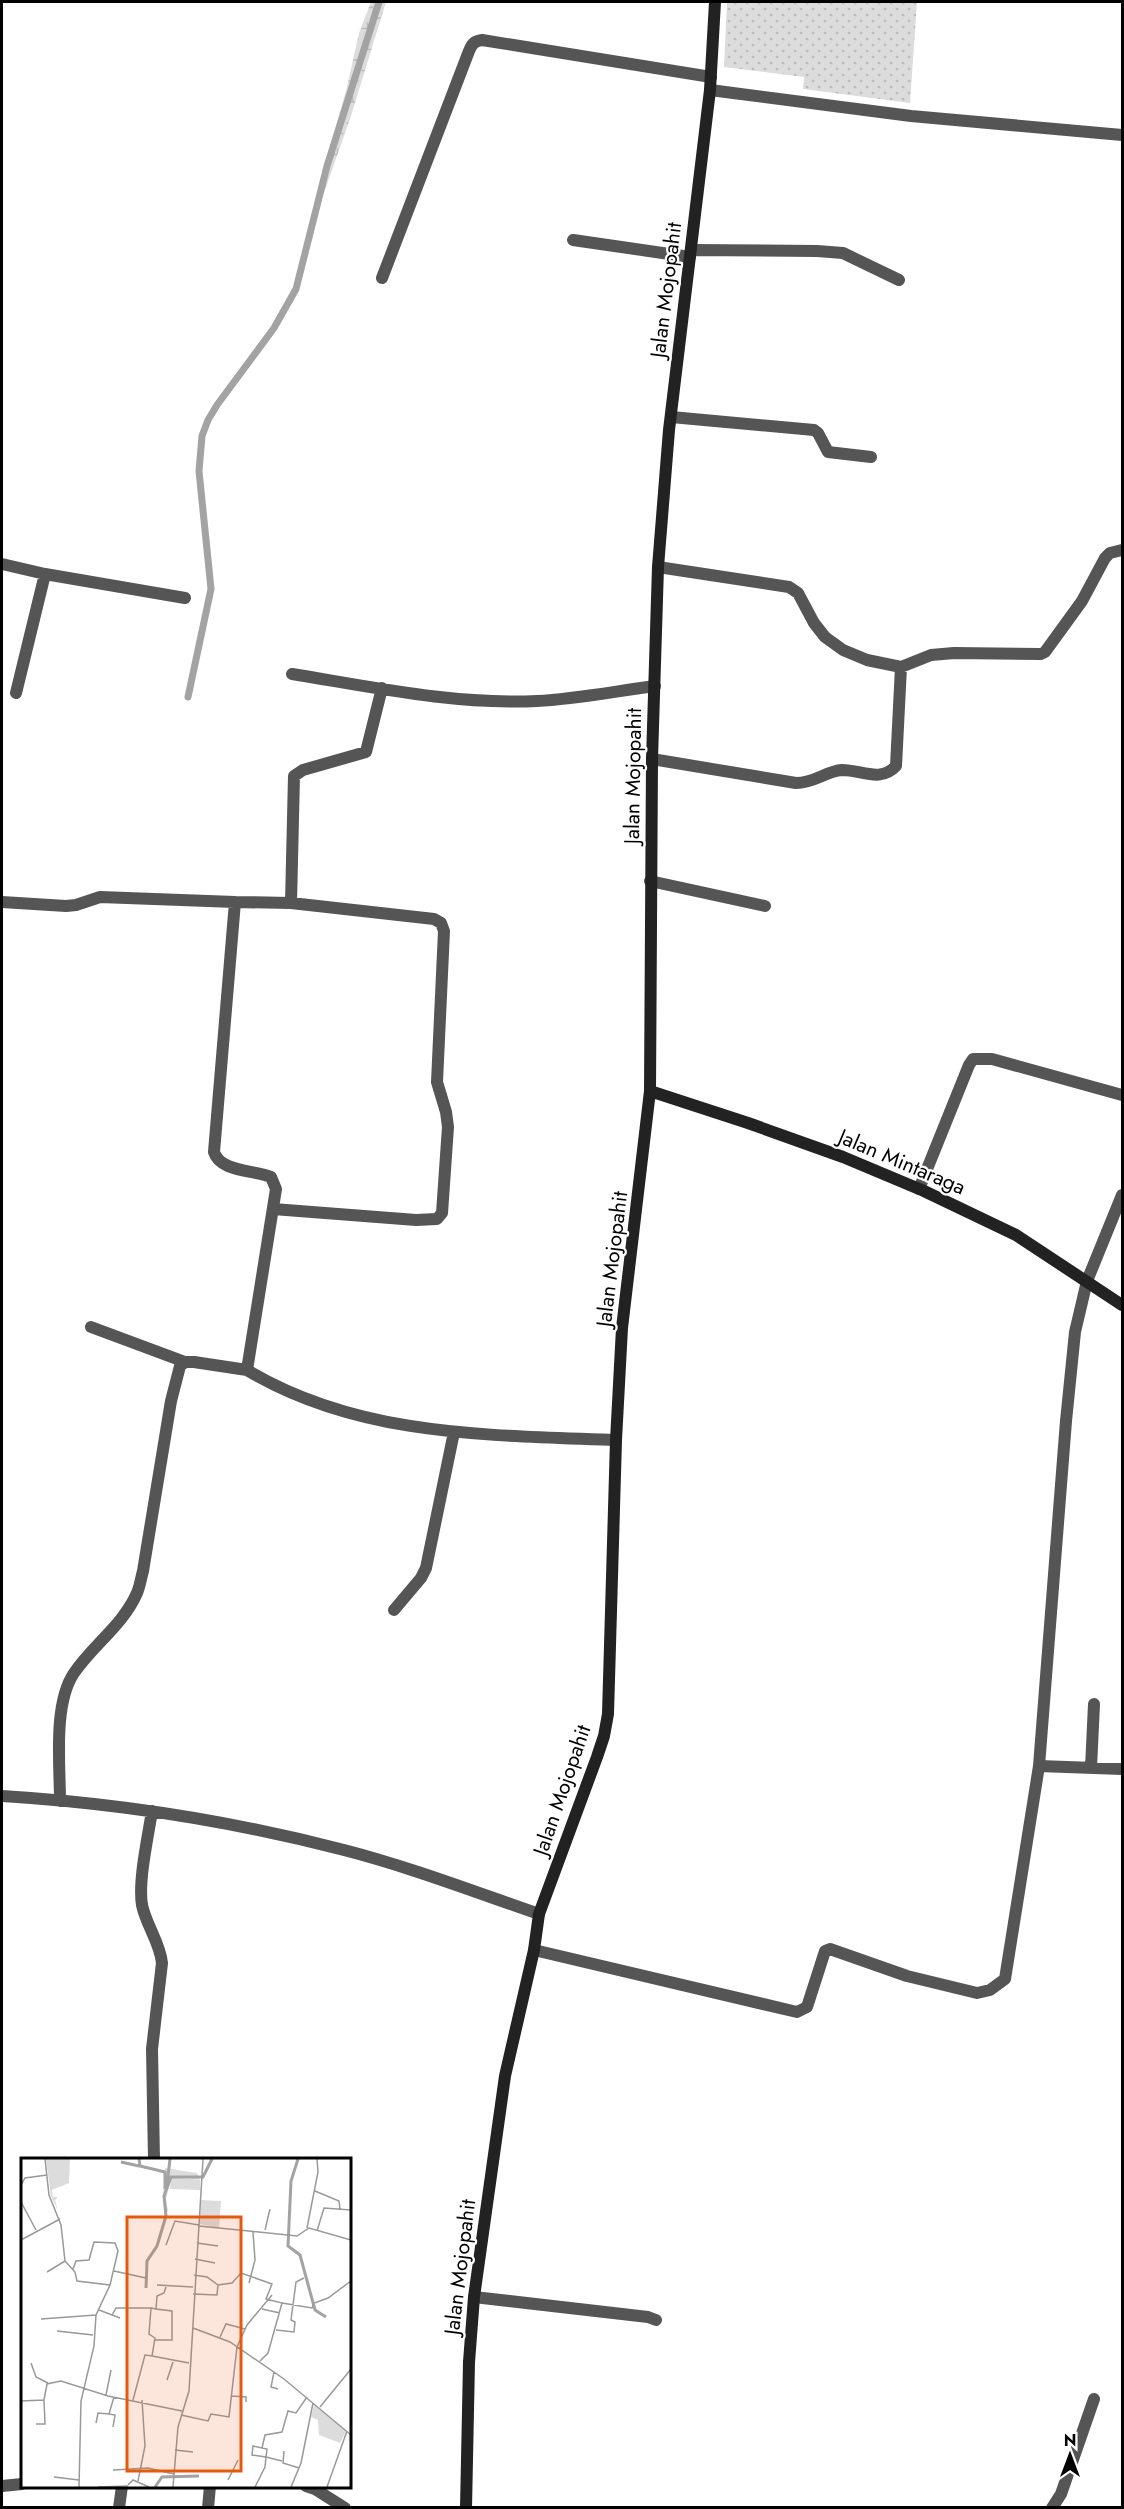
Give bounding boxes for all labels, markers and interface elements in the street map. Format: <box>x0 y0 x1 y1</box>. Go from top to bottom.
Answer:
street label: Jalan Mojopahit <box>642 221 689 362</box>
street label: Jalan Mojopahit <box>617 708 649 847</box>
street label: Jalan Mintaraga <box>831 1121 970 1202</box>
street label: Jalan Mojopahit <box>588 1190 635 1331</box>
street label: Jalan Mojopahit <box>525 1721 598 1862</box>
inset map <box>21 2158 351 2488</box>
street label: Jalan Mojopahit <box>436 2198 483 2339</box>
north arrow <box>1040 2425 1100 2485</box>
text: N <box>1064 2429 1076 2452</box>

